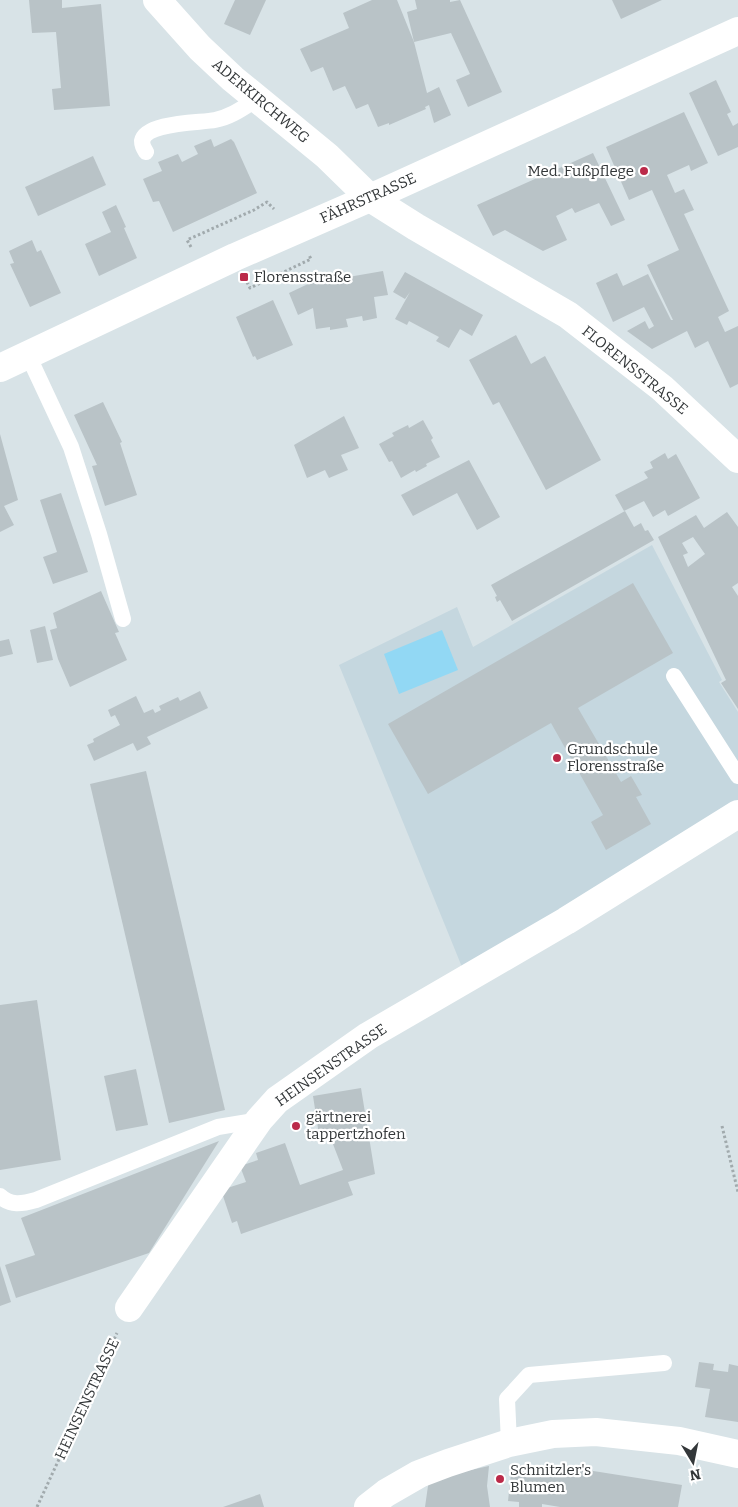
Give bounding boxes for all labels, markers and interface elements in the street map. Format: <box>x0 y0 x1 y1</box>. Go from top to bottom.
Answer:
street label: ADERKIRCHWEG <box>209 55 313 147</box>
place label: Med. Fußpflege <box>527 162 634 180</box>
marker: Med. Fußpflege <box>638 165 650 177</box>
street label: FÄHRSTRASSE <box>317 169 419 227</box>
place label: Florensstraße <box>254 268 351 286</box>
marker: Florensstraße <box>238 271 250 283</box>
street label: FLORENSSTRASSE <box>579 322 691 418</box>
place label: Grundschule Florensstraße <box>567 740 664 775</box>
marker: Grundschule Florensstraße <box>551 752 563 764</box>
street label: HEINSENSTRASSE <box>272 1020 390 1110</box>
place label: gärtnerei tappertzhofen <box>306 1108 406 1143</box>
marker: gärtnerei tappertzhofen <box>290 1120 302 1132</box>
street label: HEINSENSTRASSE <box>51 1335 123 1463</box>
north arrow <box>668 1437 718 1487</box>
place label: Schnitzler's Blumen <box>510 1461 591 1496</box>
text: N <box>688 1465 702 1484</box>
marker: Schnitzler's Blumen <box>494 1473 506 1485</box>

